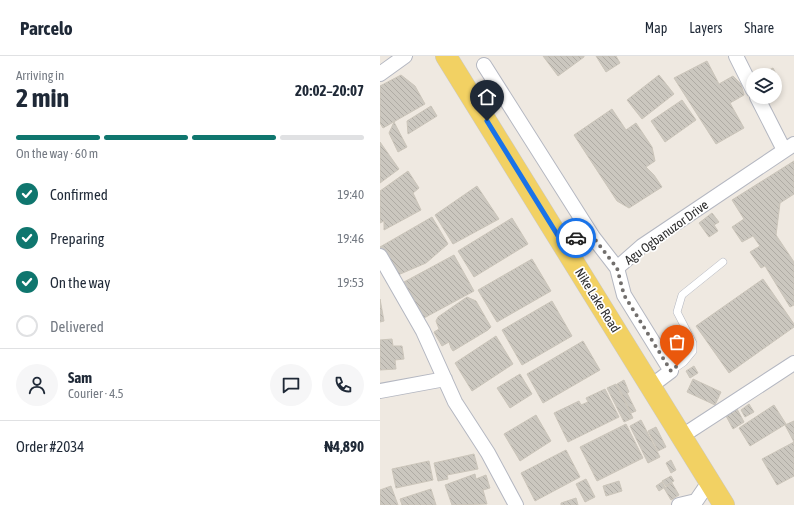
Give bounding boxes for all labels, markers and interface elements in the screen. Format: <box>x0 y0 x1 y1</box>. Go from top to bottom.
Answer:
text: Parcelo <box>20 17 73 39</box>
text: Map <box>645 20 667 36</box>
text: Layers <box>689 20 722 36</box>
text: Share <box>744 20 774 36</box>
text: Arriving in <box>16 68 64 83</box>
map controls <box>746 68 782 104</box>
button: layers <box>746 68 782 104</box>
pin <box>470 80 504 121</box>
text: 20:02–20:07 <box>295 82 364 99</box>
text: 2 min <box>16 83 69 113</box>
icon: home <box>476 86 498 108</box>
text: On the way · 60 m <box>16 146 98 161</box>
icon: check <box>16 183 38 205</box>
text: Confirmed <box>50 186 108 203</box>
text: 19:40 <box>337 187 364 202</box>
street label: Agu Ogbanuzor Drive <box>622 197 711 268</box>
courier <box>556 218 596 258</box>
icon: check <box>16 227 38 249</box>
icon: car <box>565 227 587 249</box>
text: Preparing <box>50 230 104 247</box>
text: 19:46 <box>337 231 364 246</box>
street label: Nike Lake Road <box>572 265 623 335</box>
icon: check <box>16 271 38 293</box>
text: On the way <box>50 274 111 291</box>
text: 19:53 <box>337 275 364 290</box>
text: Delivered <box>50 318 104 335</box>
pin <box>660 325 694 366</box>
icon: bag <box>666 331 688 353</box>
button: person <box>16 364 58 406</box>
button: chat <box>270 364 312 406</box>
button: phone <box>322 364 364 406</box>
text: Sam <box>68 369 92 386</box>
text: Courier · 4.5 <box>68 386 124 401</box>
text: Order #2034 <box>16 438 84 455</box>
text: ₦4,890 <box>324 438 364 455</box>

